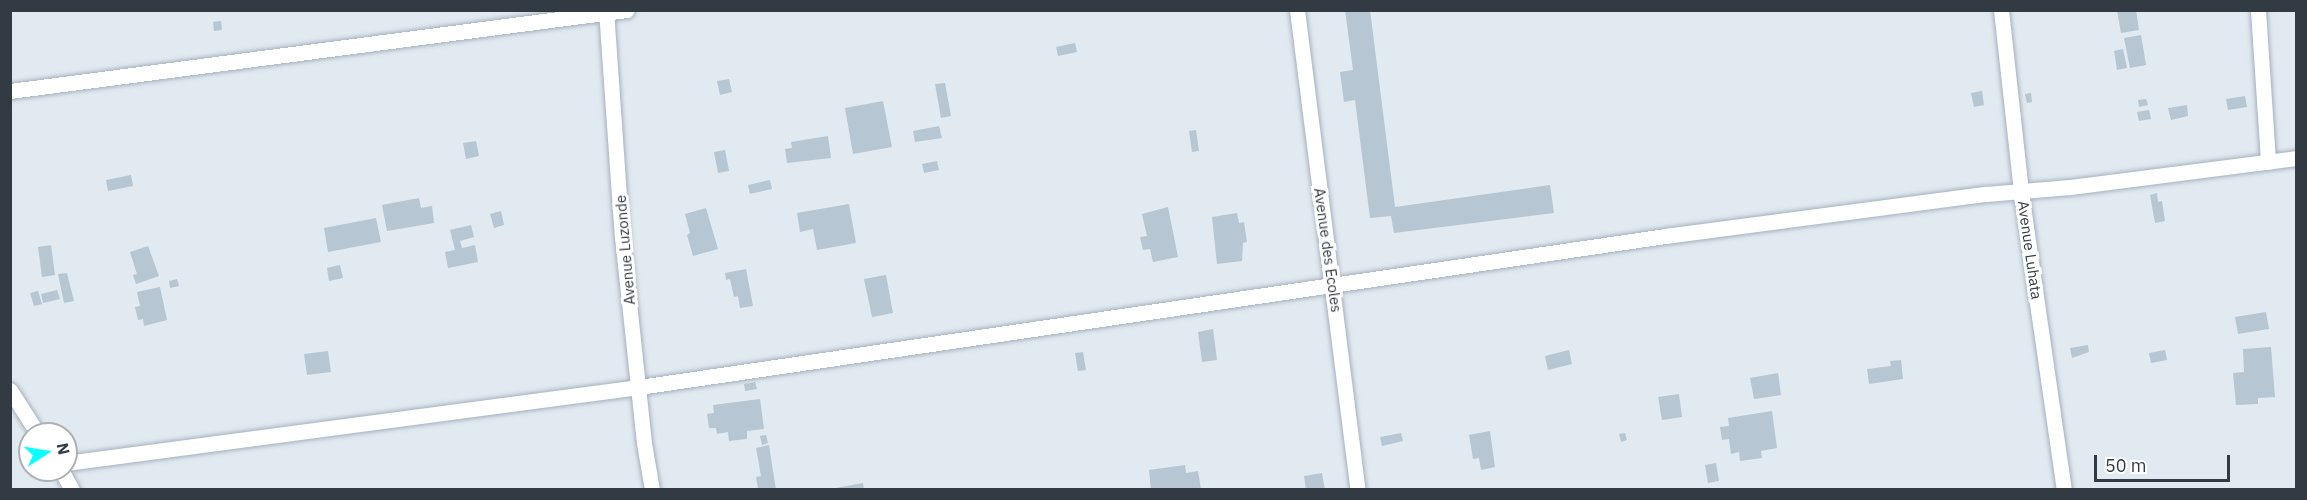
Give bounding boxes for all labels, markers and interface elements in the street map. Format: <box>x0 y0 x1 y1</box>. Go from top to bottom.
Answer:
street label: Avenue des Ecoles <box>1310 187 1346 313</box>
street label: Avenue Luzonde <box>611 194 639 306</box>
street label: Avenue Luhata <box>2014 200 2046 300</box>
north arrow <box>18 422 78 482</box>
text: N <box>53 441 75 456</box>
scale bar <box>2097 443 2234 481</box>
text: 50 m <box>2105 454 2147 477</box>

